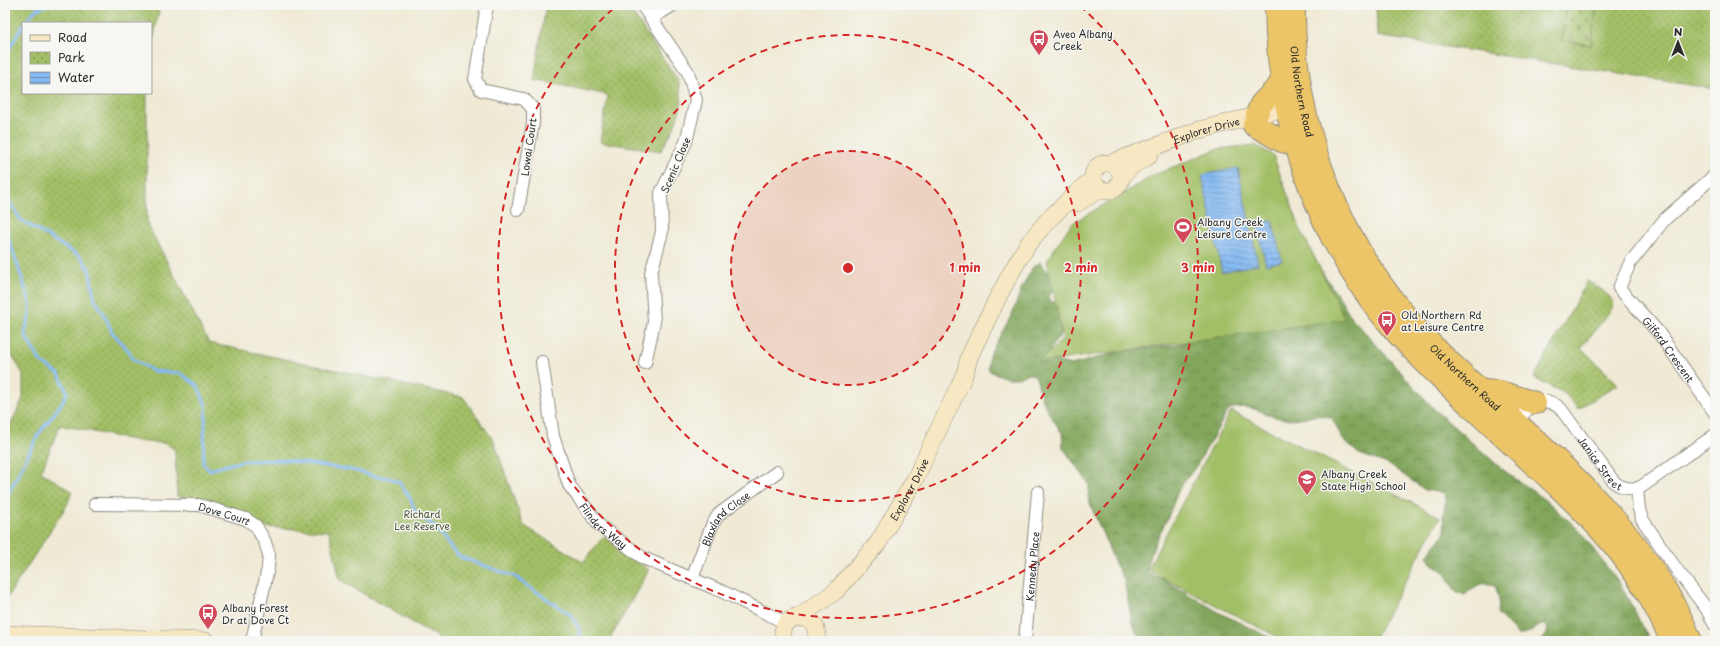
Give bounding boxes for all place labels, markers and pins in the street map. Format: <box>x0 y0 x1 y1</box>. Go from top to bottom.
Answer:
place label: Aveo Albany Creek <box>1053 26 1113 53</box>
bus stop icon: Aveo Albany Creek <box>1028 28 1050 56</box>
place label: Albany Creek Leisure Centre <box>1197 214 1267 241</box>
sports icon: Albany Creek Leisure Centre <box>1172 216 1194 244</box>
centre of rings <box>841 261 855 275</box>
place label: Old Northern Rd at Leisure Centre <box>1401 307 1484 334</box>
bus stop icon: Old Northern Rd at Leisure Centre <box>1376 309 1398 337</box>
place label: Albany Creek State High School <box>1321 466 1406 493</box>
school or university icon: Albany Creek State High School <box>1296 468 1318 496</box>
place label: Albany Forest Dr at Dove Ct <box>222 600 289 627</box>
bus stop icon: Albany Forest Dr at Dove Ct <box>197 602 219 630</box>

